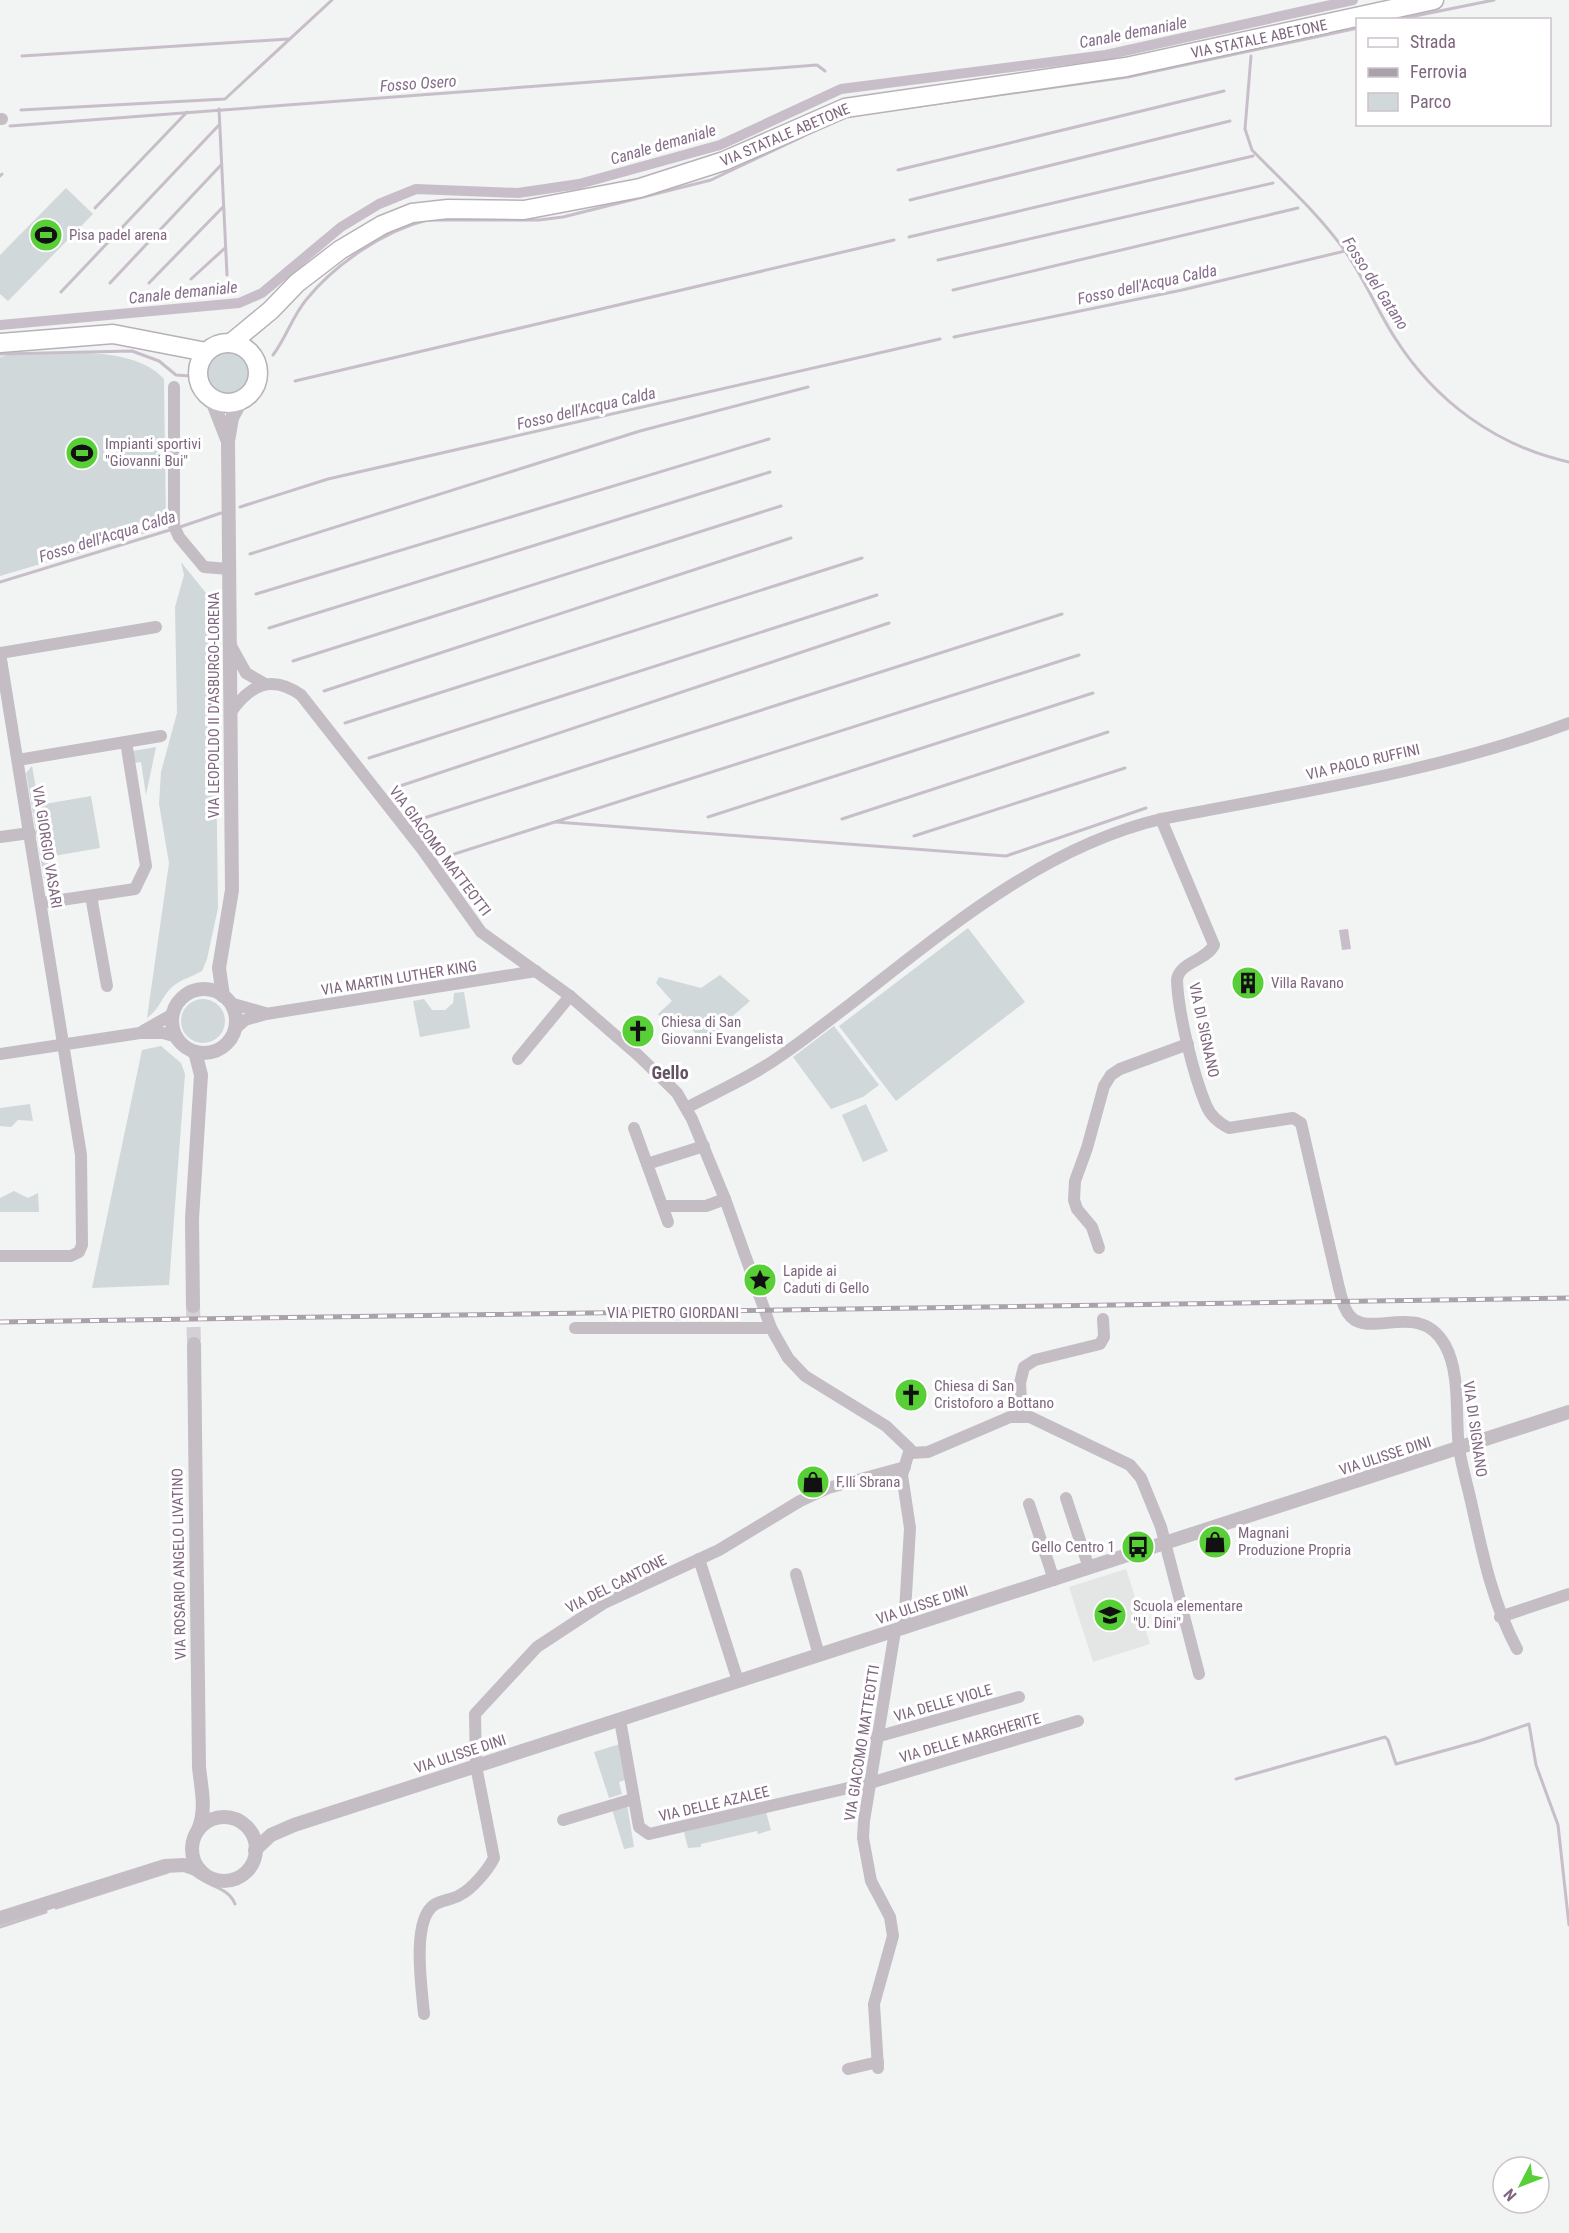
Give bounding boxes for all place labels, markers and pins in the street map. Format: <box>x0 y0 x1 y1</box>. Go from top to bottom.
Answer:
sports icon: Pisa padel arena <box>28 217 64 253</box>
place label: Pisa padel arena <box>69 226 167 244</box>
sports icon: Impianti sportivi "Giovanni Bui" <box>64 435 100 471</box>
place label: Impianti sportivi "Giovanni Bui" <box>105 435 201 470</box>
building icon: Villa Ravano <box>1230 965 1266 1001</box>
place label: Villa Ravano <box>1271 974 1344 992</box>
church icon: Chiesa di San Giovanni Evangelista <box>620 1013 656 1049</box>
place label: Chiesa di San Giovanni Evangelista <box>661 1013 783 1048</box>
place icon: Lapide ai Caduti di Gello <box>742 1262 778 1298</box>
place label: Lapide ai Caduti di Gello <box>783 1262 869 1297</box>
church icon: Chiesa di San Cristoforo a Bottano <box>893 1377 929 1413</box>
place label: Chiesa di San Cristoforo a Bottano <box>934 1377 1054 1412</box>
shop icon: F.lli Sbrana <box>795 1464 831 1500</box>
place label: F.lli Sbrana <box>836 1473 900 1491</box>
shop icon: Magnani Produzione Propria <box>1197 1524 1233 1560</box>
place label: Magnani Produzione Propria <box>1238 1524 1351 1559</box>
bus stop icon: Gello Centro 1 <box>1120 1529 1156 1565</box>
place label: Gello Centro 1 <box>1031 1538 1115 1556</box>
school or university icon: Scuola elementare "U. Dini" <box>1092 1597 1128 1633</box>
place label: Scuola elementare "U. Dini" <box>1133 1597 1243 1632</box>

